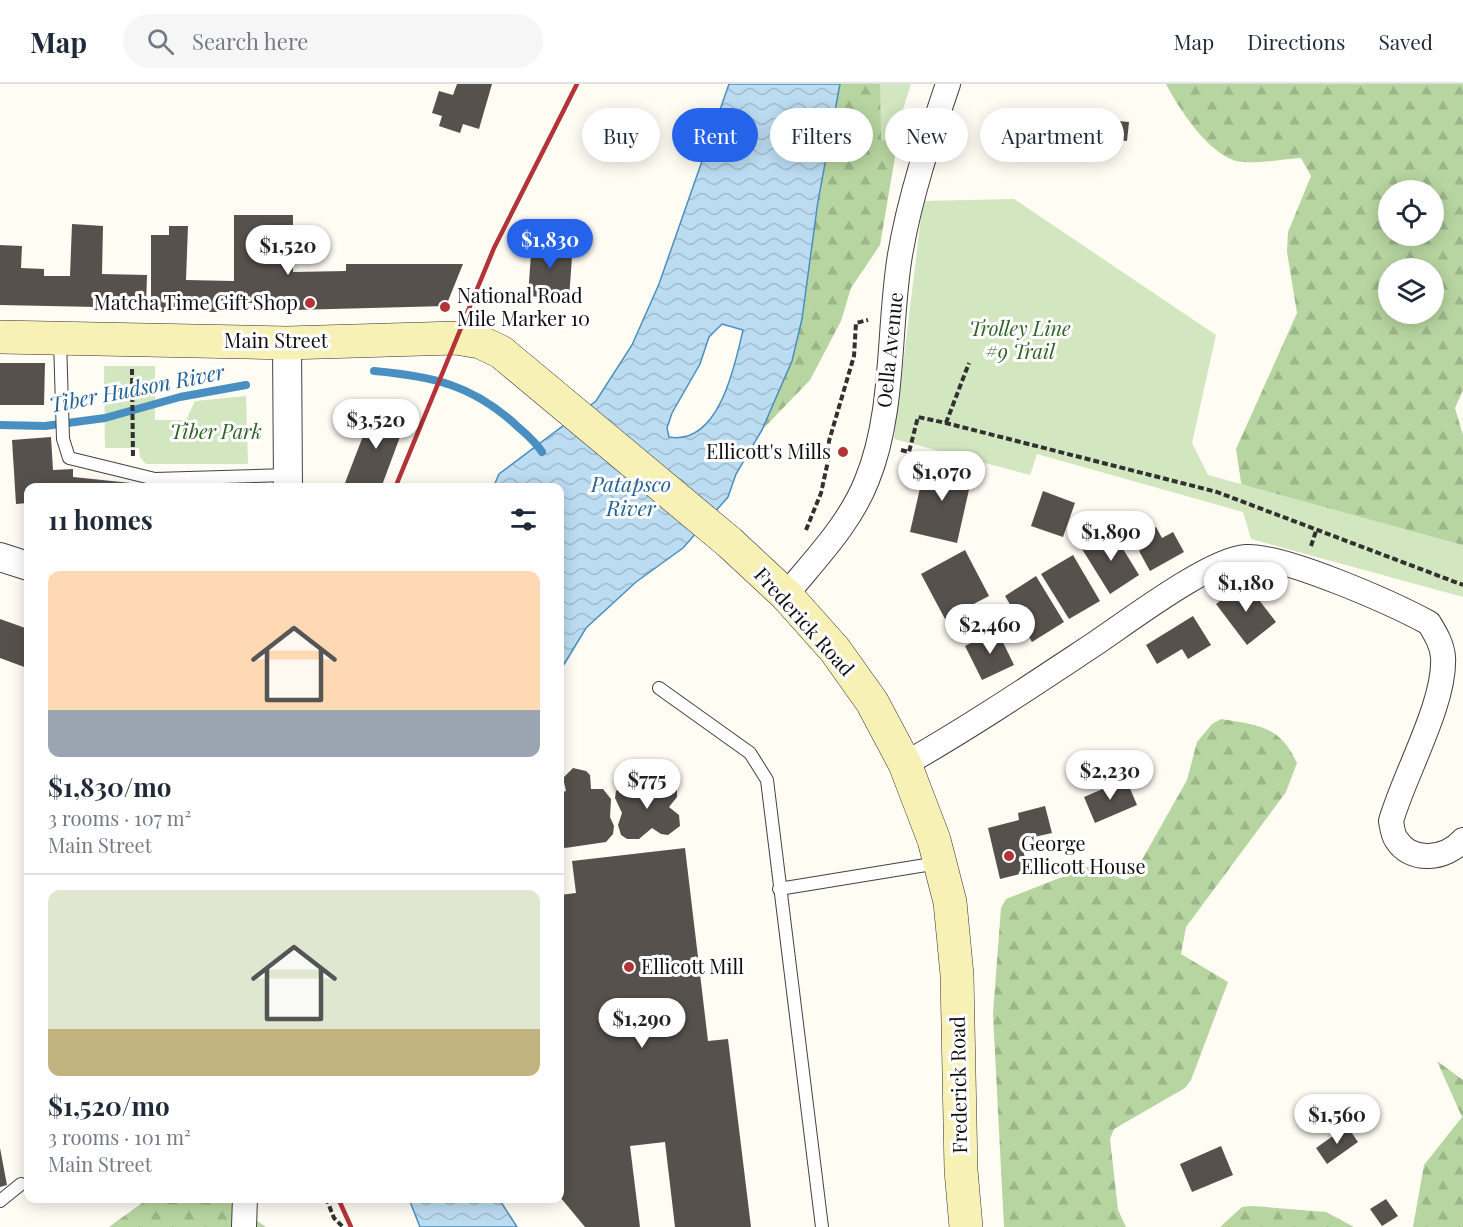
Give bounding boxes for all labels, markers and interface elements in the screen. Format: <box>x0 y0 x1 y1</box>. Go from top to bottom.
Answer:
search box <box>123 14 543 68</box>
text: Map <box>30 23 87 60</box>
icon: search <box>144 25 177 58</box>
text: Search here <box>192 26 308 56</box>
text: Map <box>1173 27 1214 55</box>
text: Directions <box>1247 27 1345 55</box>
text: Saved <box>1378 27 1433 55</box>
chip: Buy <box>582 108 660 162</box>
chip: Rent <box>672 108 758 162</box>
chip: Filters <box>770 108 873 162</box>
chip: New <box>885 108 968 162</box>
chip: Apartment <box>980 108 1124 162</box>
map controls <box>1378 180 1444 324</box>
button: locate <box>1378 180 1444 246</box>
pin: $1,830 <box>501 219 599 270</box>
pin: $1,520 <box>239 225 337 276</box>
text: $1,830 <box>521 225 579 252</box>
text: $1,520 <box>260 231 316 258</box>
button: layers <box>1378 258 1444 324</box>
place label: National Road Mile Marker 10 <box>457 281 590 331</box>
place label: Matcha Time Gift Shop <box>93 288 298 315</box>
street label: Oella Avenue <box>869 291 908 409</box>
marker: Matcha Time Gift Shop <box>303 296 317 310</box>
marker: National Road Mile Marker 10 <box>438 300 452 314</box>
park label: Trolley Line #9 Trail <box>969 314 1071 364</box>
street label: Main Street <box>224 326 329 353</box>
water label: Tiber Hudson River <box>47 356 228 418</box>
pin: $3,520 <box>327 399 425 450</box>
text: $3,520 <box>347 405 405 432</box>
park label: Tiber Park <box>170 417 262 444</box>
place label: Ellicott's Mills <box>706 437 831 464</box>
marker: Ellicott's Mills <box>836 445 850 459</box>
pin: $1,070 <box>893 451 991 502</box>
text: $1,070 <box>912 457 972 484</box>
water label: Patapsco River <box>590 469 671 521</box>
text: 11 homes <box>48 502 153 537</box>
icon: filters <box>507 503 540 536</box>
pin: $1,890 <box>1062 511 1160 562</box>
text: $1,890 <box>1081 517 1141 544</box>
street label: Frederick Road <box>749 561 861 681</box>
pin: $1,180 <box>1197 562 1295 613</box>
text: $1,180 <box>1218 568 1274 595</box>
pin: $2,460 <box>941 604 1039 655</box>
icon: home <box>240 610 348 718</box>
text: $2,460 <box>959 610 1021 637</box>
pin: $2,230 <box>1061 750 1159 801</box>
text: $2,230 <box>1080 756 1140 783</box>
pin: $775 <box>611 759 683 810</box>
text: $775 <box>628 765 666 792</box>
text: $1,830/mo <box>48 769 171 804</box>
text: 3 rooms · 107 m² <box>48 804 191 831</box>
place label: George Ellicott House <box>1021 829 1146 879</box>
text: Main Street <box>48 831 152 858</box>
marker: George Ellicott House <box>1002 849 1016 863</box>
icon: home <box>240 929 348 1037</box>
place label: Ellicott Mill <box>641 952 744 979</box>
marker: Ellicott Mill <box>622 960 636 974</box>
pin: $1,290 <box>593 998 691 1049</box>
text: $1,290 <box>613 1004 671 1031</box>
street label: Frederick Road <box>943 1016 972 1154</box>
text: $1,520/mo <box>48 1088 170 1123</box>
pin: $1,560 <box>1288 1094 1386 1145</box>
text: $1,560 <box>1308 1100 1366 1127</box>
text: 3 rooms · 101 m² <box>48 1123 191 1150</box>
text: Main Street <box>48 1150 152 1177</box>

